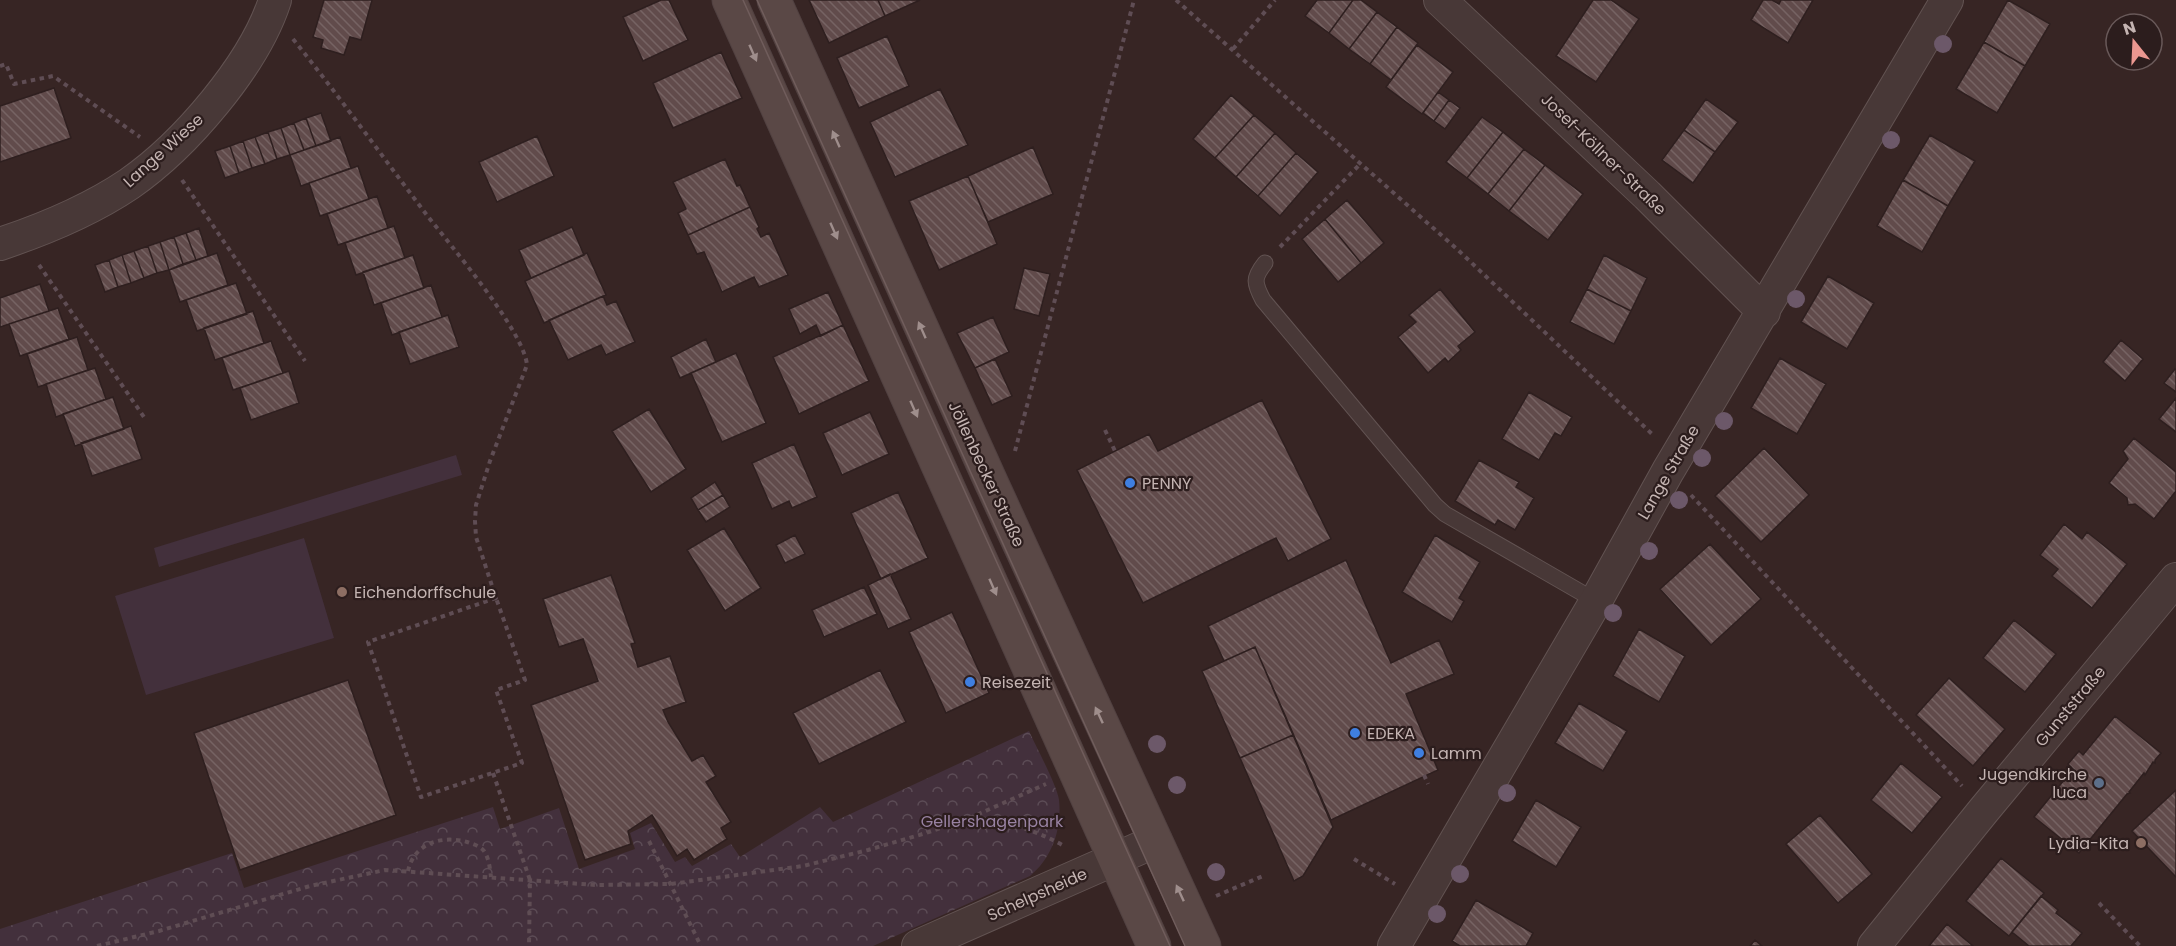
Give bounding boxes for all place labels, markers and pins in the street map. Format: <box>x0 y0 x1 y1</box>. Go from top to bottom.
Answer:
place label: PENNY <box>1142 472 1192 495</box>
marker: PENNY <box>1123 476 1137 490</box>
place label: Eichendorffschule <box>354 581 496 604</box>
marker: Eichendorffschule <box>335 585 349 599</box>
place label: Reisezeit <box>982 671 1051 694</box>
marker: Reisezeit <box>963 675 977 689</box>
place label: EDEKA <box>1367 722 1415 745</box>
marker: EDEKA <box>1348 726 1362 740</box>
place label: Lamm <box>1431 742 1482 765</box>
marker: Lamm <box>1412 746 1426 760</box>
place label: Jugendkirche luca <box>1978 763 2087 804</box>
marker: Jugendkirche luca <box>2092 776 2106 790</box>
place label: Lydia-Kita <box>2049 832 2129 855</box>
marker: Lydia-Kita <box>2134 836 2148 850</box>

